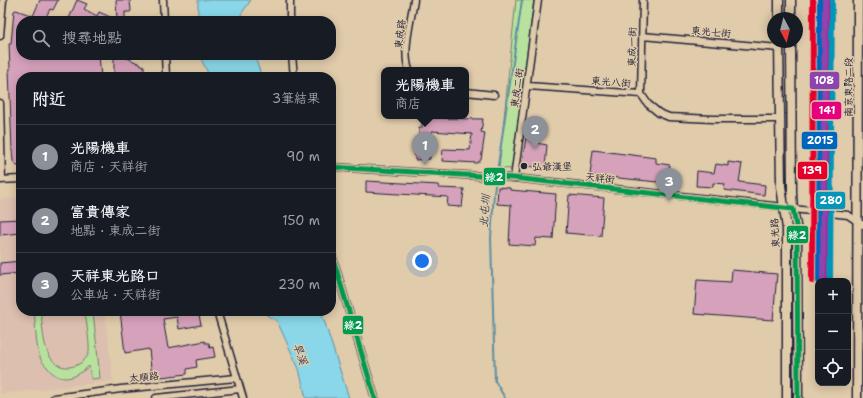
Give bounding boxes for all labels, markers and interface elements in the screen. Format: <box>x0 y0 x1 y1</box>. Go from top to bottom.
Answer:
north arrow <box>767 12 803 48</box>
search box <box>16 16 336 60</box>
street label: 東成路 <box>392 18 408 50</box>
street label: 東光七街 <box>691 24 731 40</box>
icon: search <box>30 27 52 49</box>
street label: 東成一街 <box>625 27 639 67</box>
text: 搜尋地點 <box>62 28 122 48</box>
street label: 南京東路二段 <box>842 57 855 117</box>
popup <box>381 67 469 119</box>
street label: 東成二街 <box>508 67 526 109</box>
line badge: 108 <box>809 71 840 90</box>
text: 108 <box>814 73 834 88</box>
street label: 東光八街 <box>591 74 631 90</box>
text: 光陽機車 <box>395 75 455 95</box>
text: 附近 <box>32 88 66 110</box>
text: 3筆結果 <box>272 90 320 107</box>
text: 商店 <box>395 95 421 112</box>
line badge: 141 <box>811 101 842 120</box>
text: 141 <box>819 103 835 118</box>
pin: 2 <box>522 116 548 149</box>
line badge: 2015 <box>801 131 838 150</box>
pin: 1 <box>412 132 438 165</box>
text: 2015 <box>807 133 833 148</box>
text: 光陽機車 <box>70 138 130 158</box>
text: 1 <box>42 148 48 165</box>
text: 90 m <box>286 148 320 165</box>
text: 商店 · 天祥街 <box>70 158 148 175</box>
place label: 弘爺漢堡 <box>532 160 572 173</box>
marker: 弘爺漢堡 <box>519 161 529 171</box>
line badge: 139 <box>797 161 828 180</box>
text: 139 <box>802 163 822 178</box>
line badge: 綠2 <box>483 167 506 186</box>
pin: 3 <box>656 168 682 201</box>
text: 綠2 <box>485 170 504 185</box>
street label: 天祥街 <box>584 170 616 186</box>
line badge: 280 <box>815 191 846 210</box>
water label: 北屯圳 <box>476 193 494 228</box>
text: 280 <box>820 193 843 208</box>
text: 富貴傳家 <box>70 202 130 222</box>
text: 2 <box>40 212 50 229</box>
text: 150 m <box>282 212 320 229</box>
street label: 東光路 <box>767 218 783 248</box>
text: 地點 · 東成二街 <box>70 222 161 239</box>
line badge: 綠2 <box>786 225 809 244</box>
text: 綠2 <box>788 228 807 243</box>
your location <box>412 251 432 271</box>
text: 天祥東光路口 <box>70 266 160 286</box>
text: 3 <box>40 276 50 293</box>
text: 230 m <box>278 276 320 293</box>
map controls <box>815 278 851 386</box>
button: + <box>815 278 851 314</box>
text: 公車站 · 天祥街 <box>70 286 161 303</box>
button: − <box>815 314 851 350</box>
line badge: 綠2 <box>342 315 364 335</box>
text: 綠2 <box>344 318 363 333</box>
water label: 旱溪 <box>289 341 311 368</box>
button: locate <box>815 350 851 386</box>
street label: 太順路 <box>128 369 160 385</box>

